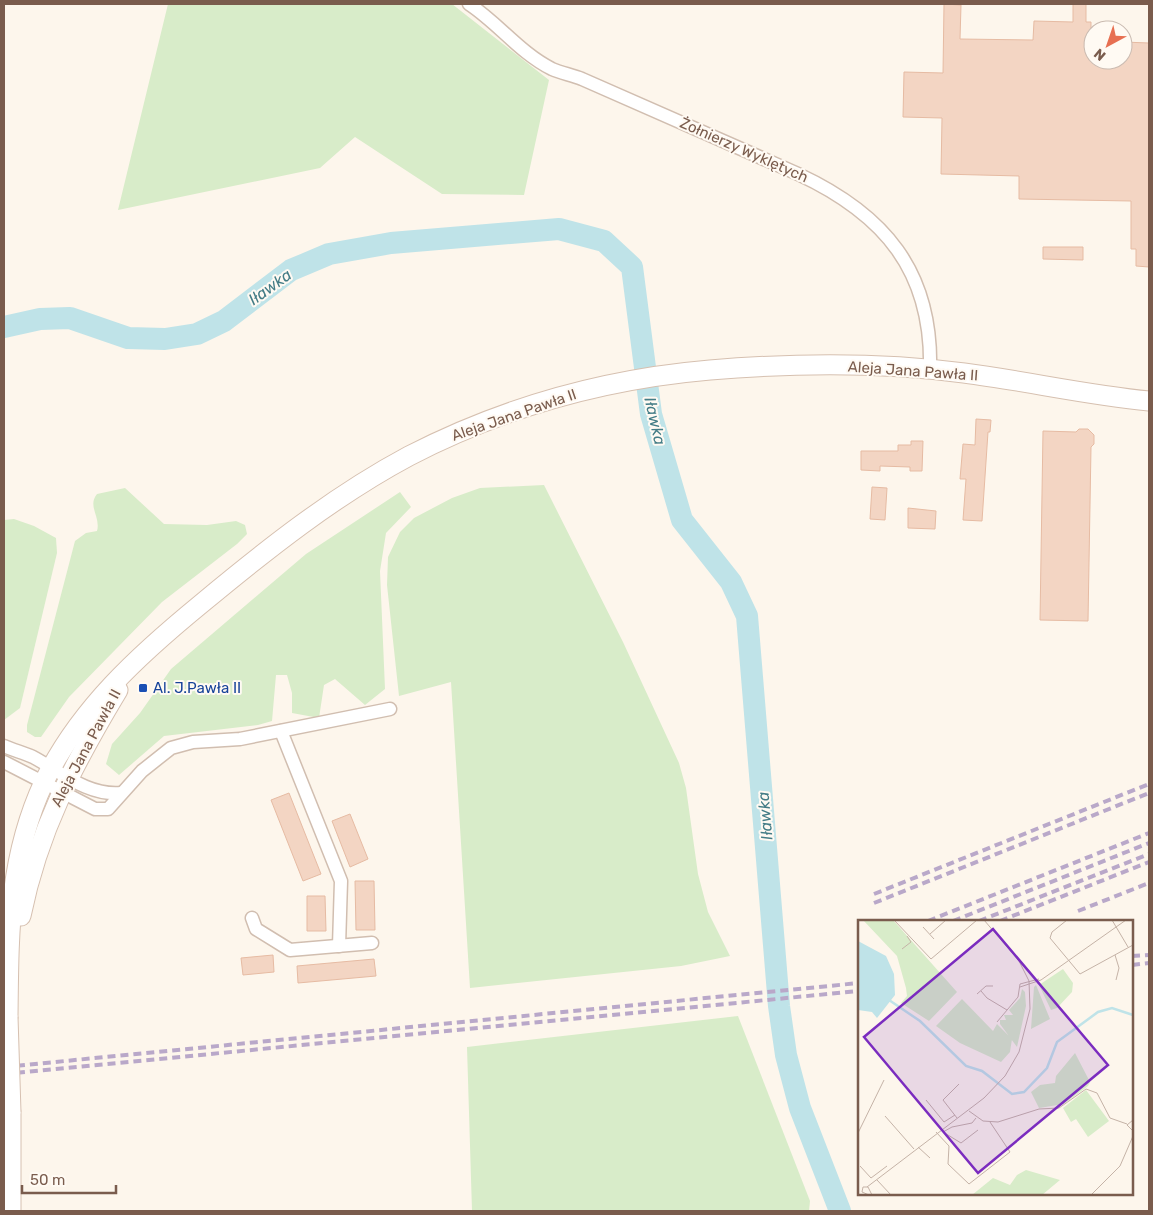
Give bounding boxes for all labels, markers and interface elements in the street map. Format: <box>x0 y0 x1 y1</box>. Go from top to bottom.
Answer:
north arrow <box>1083 20 1133 70</box>
text: N <box>1091 45 1109 64</box>
street label: Żołnierzy Wyklętych <box>677 114 811 186</box>
water label: Iławka <box>245 265 295 309</box>
street label: Aleja Jana Pawła II <box>847 357 979 385</box>
street label: Aleja Jana Pawła II <box>449 385 579 445</box>
water label: Iławka <box>640 395 670 447</box>
place label: Al. J.Pawła II <box>153 679 241 697</box>
marker: Al. J.Pawła II <box>137 682 149 694</box>
street label: Aleja Jana Pawła II <box>47 686 125 810</box>
water label: Iławka <box>753 791 777 841</box>
inset map <box>858 920 1133 1195</box>
scale bar <box>22 1162 116 1194</box>
text: 50 m <box>30 1171 65 1189</box>

